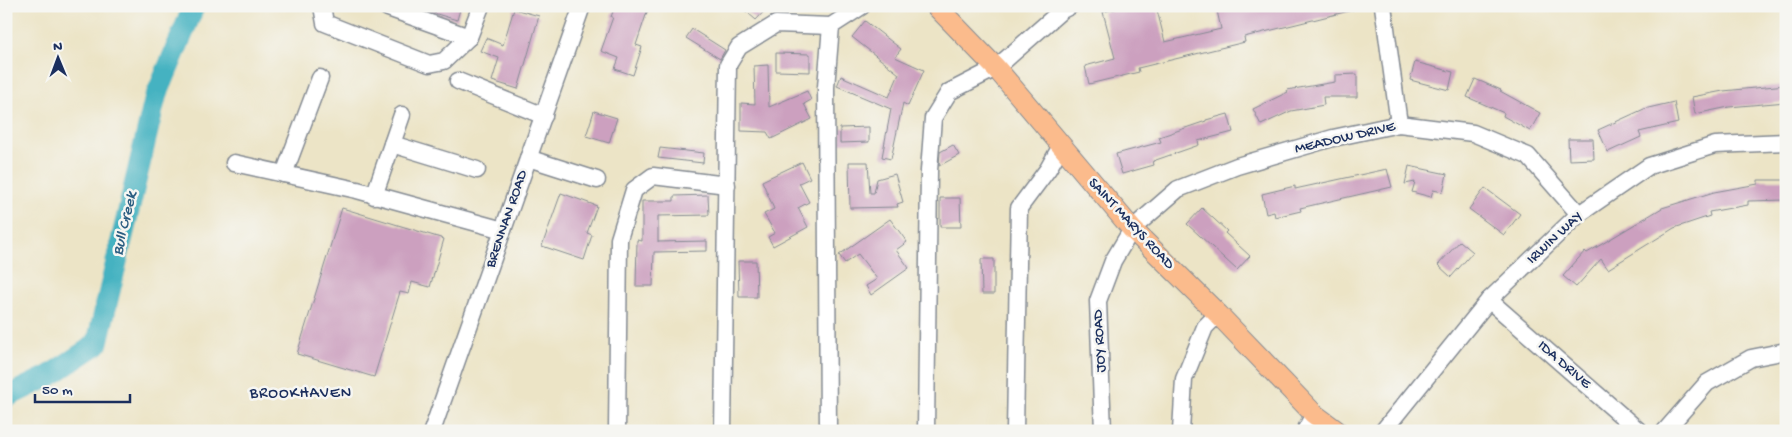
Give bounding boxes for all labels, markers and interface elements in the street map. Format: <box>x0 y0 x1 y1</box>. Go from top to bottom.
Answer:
north arrow <box>32 32 82 82</box>
text: N <box>53 39 63 56</box>
street label: MEADOW DRIVE <box>1293 118 1398 158</box>
street label: BRENNAN ROAD <box>482 168 532 271</box>
street label: SAINT MARYS ROAD <box>1084 174 1178 274</box>
water label: Bull Creek <box>109 189 143 258</box>
street label: IRWIN WAY <box>1523 208 1587 268</box>
street label: JOY ROAD <box>1089 309 1111 373</box>
street label: IDA DRIVE <box>1534 337 1595 393</box>
scale bar <box>35 372 130 404</box>
text: 50 m <box>42 382 73 400</box>
district label: BROOKHAVEN <box>249 385 352 404</box>

